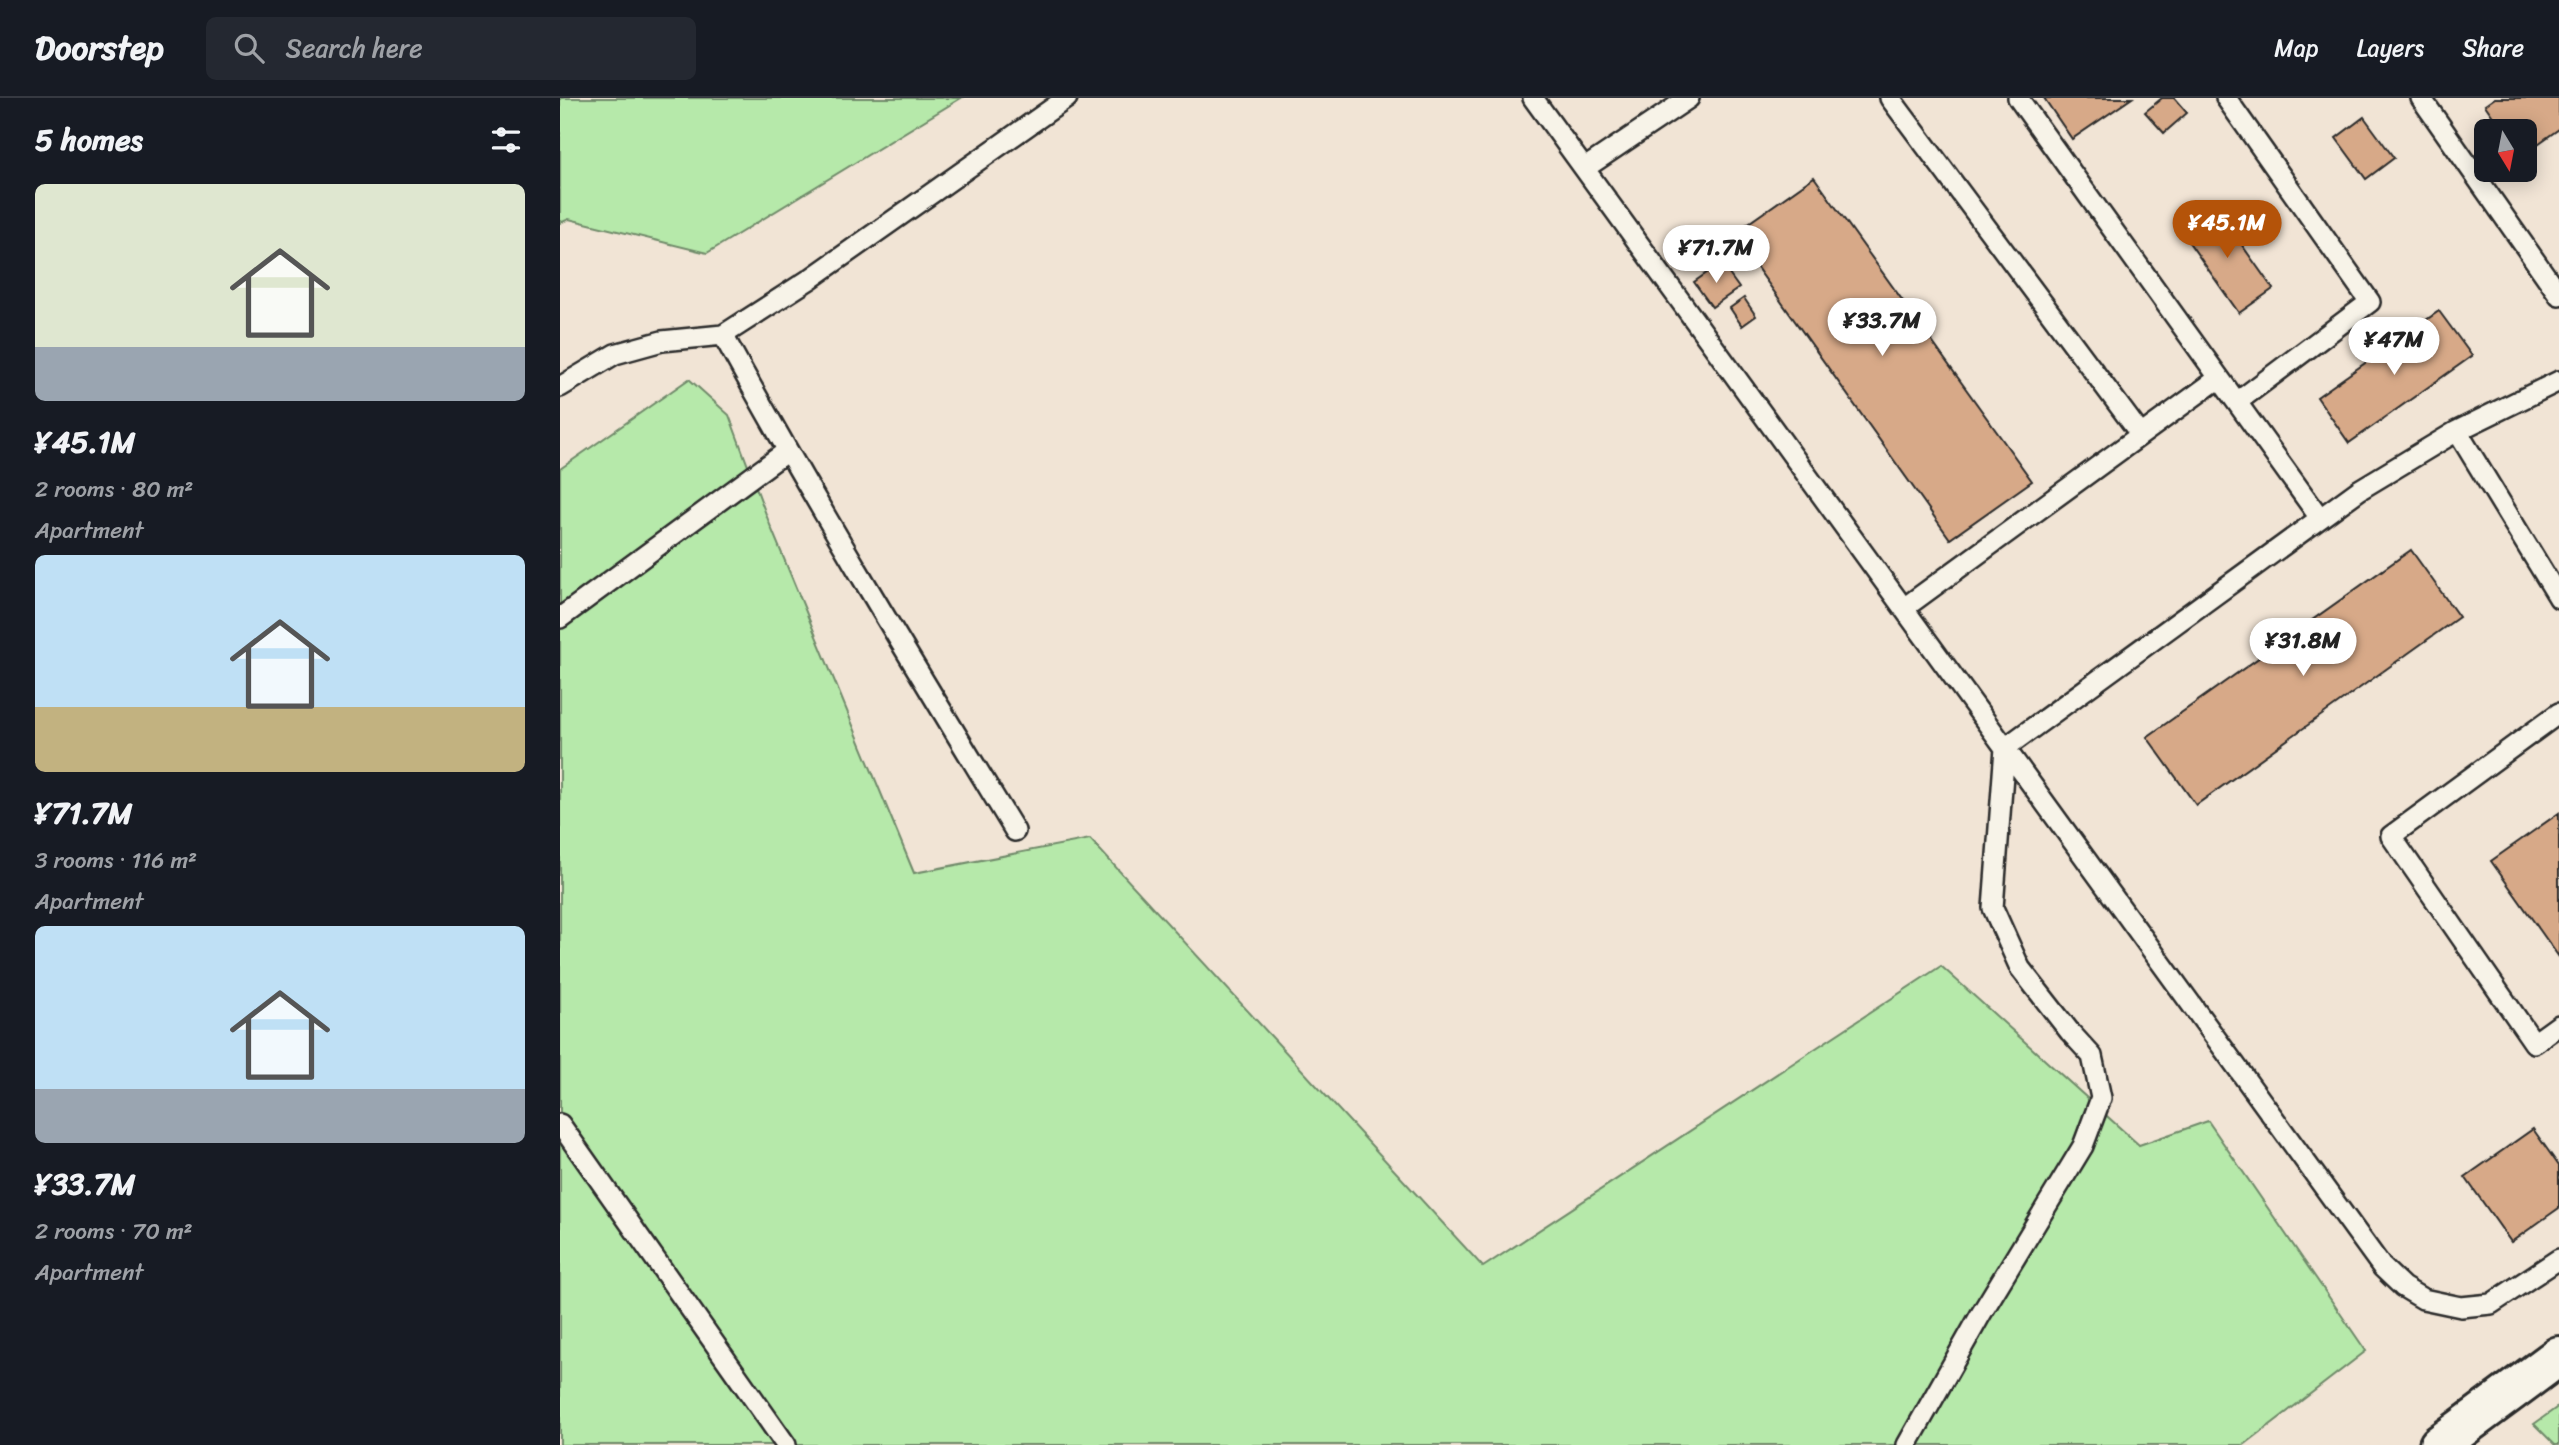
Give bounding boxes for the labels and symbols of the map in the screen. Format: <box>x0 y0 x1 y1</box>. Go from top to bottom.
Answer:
north arrow <box>2474 119 2538 182</box>
pin: ¥45.1M <box>2170 200 2284 260</box>
pin: ¥71.7M <box>1659 226 1773 285</box>
pin: ¥33.7M <box>1825 299 1939 358</box>
pin: ¥47M <box>2353 317 2435 377</box>
pin: ¥31.8M <box>2246 618 2360 678</box>

